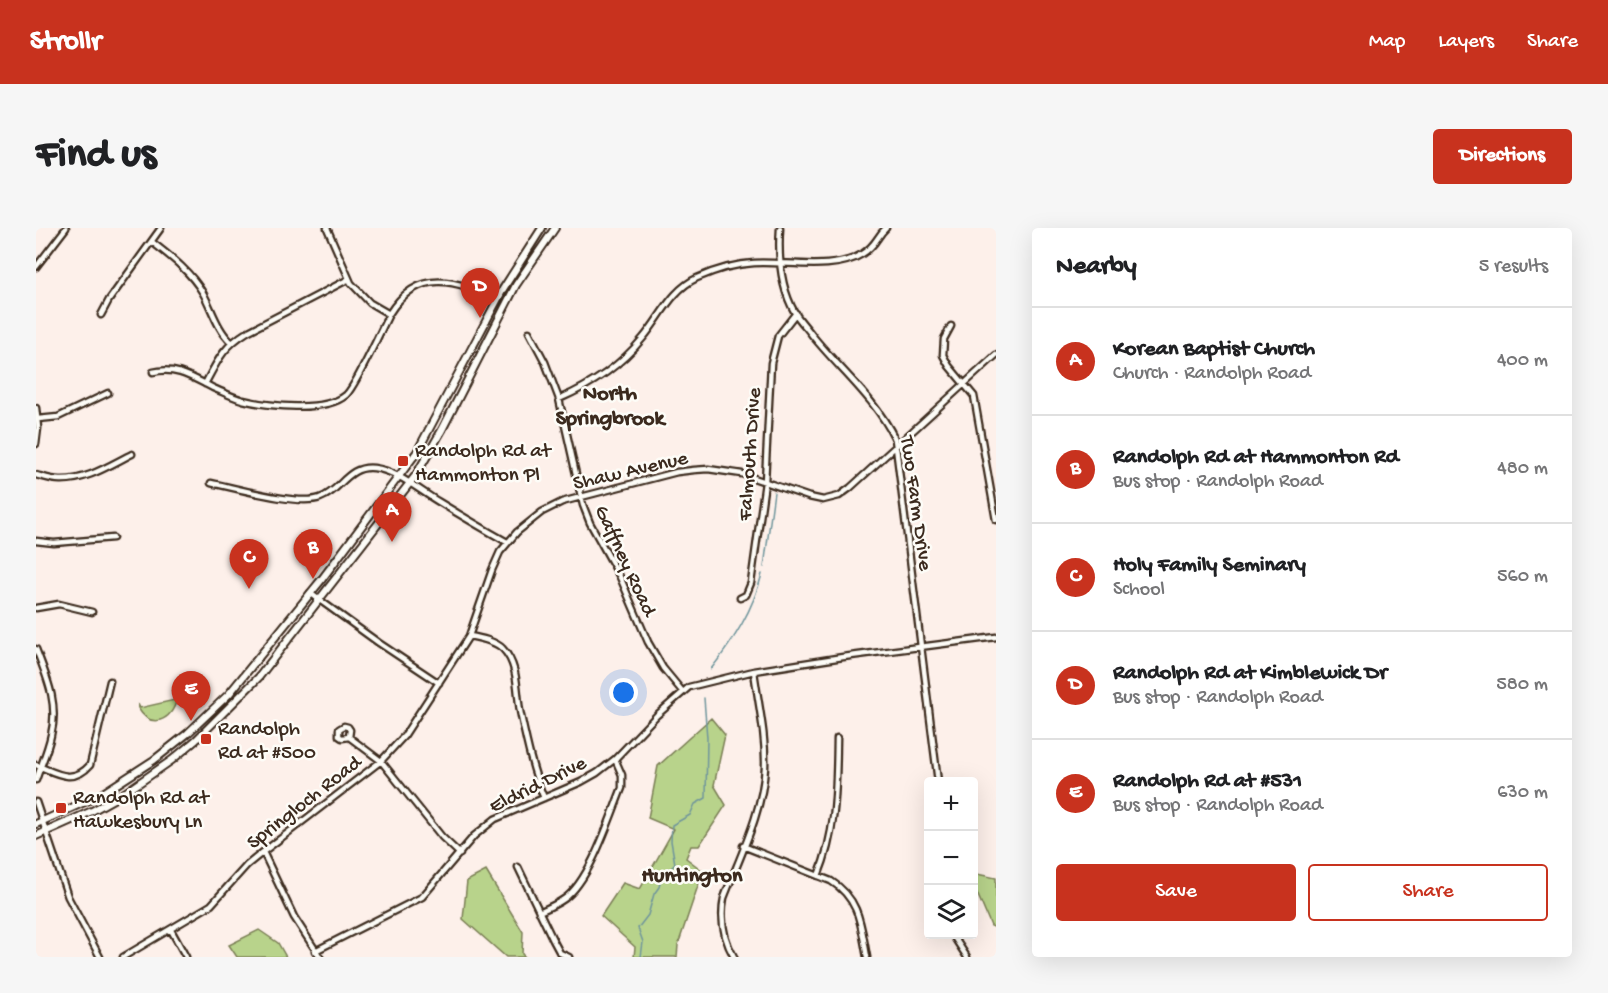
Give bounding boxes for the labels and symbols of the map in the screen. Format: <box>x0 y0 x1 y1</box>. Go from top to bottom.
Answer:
pin: D <box>460 268 500 318</box>
district label: North Springbrook <box>556 382 666 433</box>
street label: Falmouth Drive <box>734 386 769 523</box>
street label: Two Farm Drive <box>893 434 937 574</box>
place label: Randolph Rd at Hammonton Pl <box>415 440 553 489</box>
street label: Shaw Avenue <box>571 447 692 498</box>
marker: Randolph Rd at Hammonton Pl <box>396 454 410 468</box>
pin: A <box>372 492 412 542</box>
street label: Gaffney Road <box>587 502 661 623</box>
pin: B <box>294 530 332 579</box>
pin: C <box>230 540 268 589</box>
pin: E <box>172 672 210 721</box>
your location <box>609 678 638 707</box>
place label: Randolph Rd at #500 <box>218 718 316 767</box>
marker: Randolph Rd at #500 <box>199 732 213 746</box>
street label: Springloch Road <box>243 750 369 856</box>
street label: Eldrid Drive <box>486 751 592 820</box>
place label: Randolph Rd at Hawkesbury Ln <box>73 787 211 836</box>
marker: Randolph Rd at Hawkesbury Ln <box>54 801 68 815</box>
district label: Huntington <box>642 864 743 890</box>

